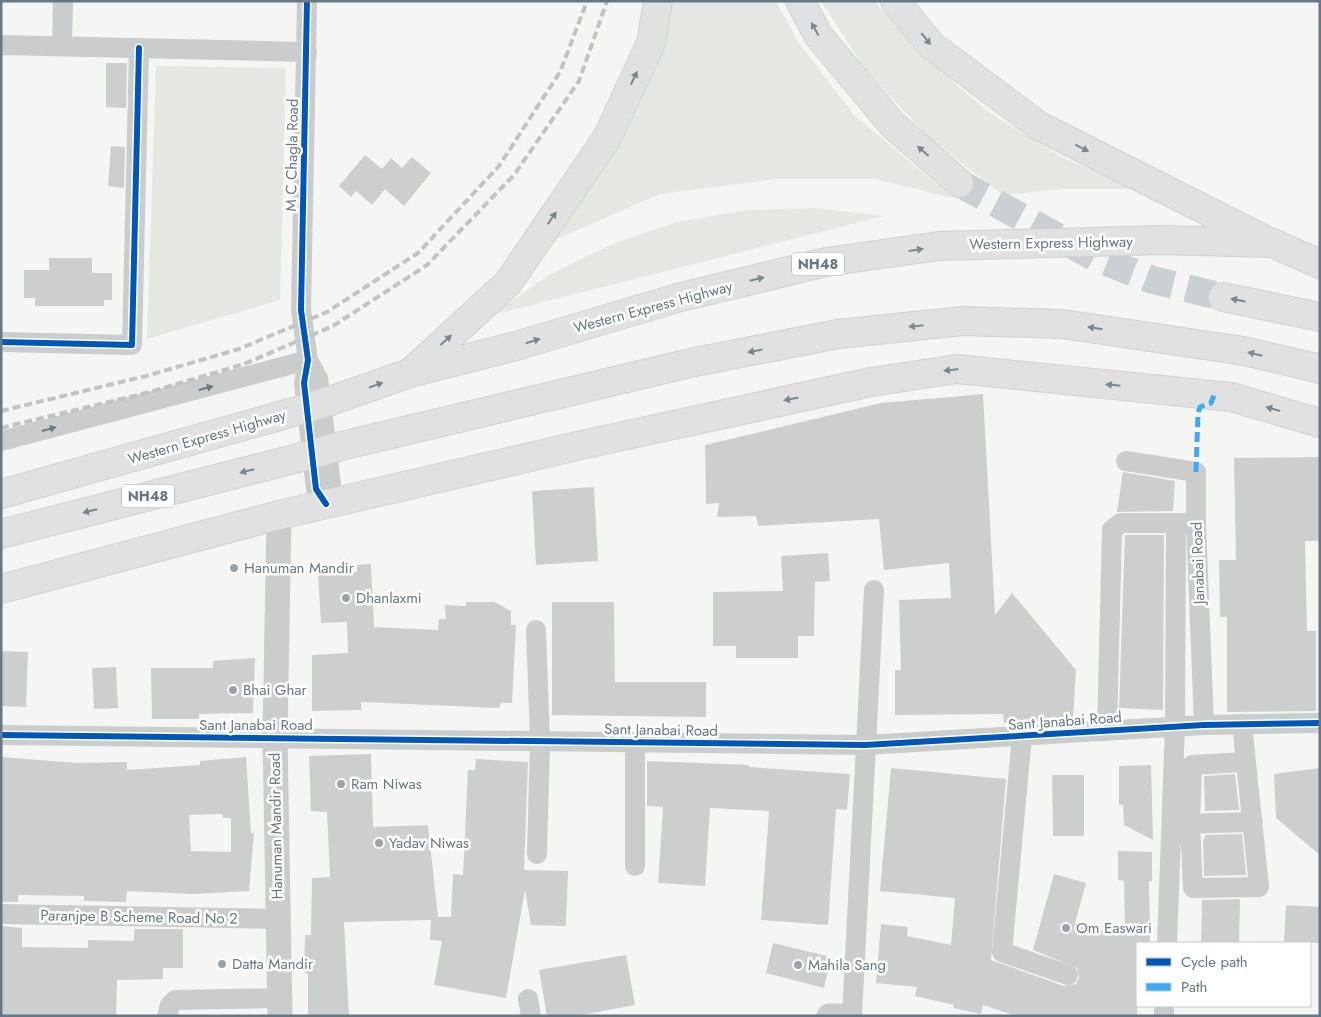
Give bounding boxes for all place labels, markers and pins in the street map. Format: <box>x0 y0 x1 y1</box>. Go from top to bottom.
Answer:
place label: Hanuman Mandir <box>244 557 355 579</box>
marker: Hanuman Mandir <box>228 562 240 574</box>
place label: Dhanlaxmi <box>356 587 422 609</box>
marker: Dhanlaxmi <box>340 592 352 604</box>
place label: Bhai Ghar <box>243 679 308 701</box>
marker: Bhai Ghar <box>227 684 239 696</box>
place label: Ram Niwas <box>351 773 422 795</box>
marker: Ram Niwas <box>335 778 347 790</box>
place label: Yadav Niwas <box>389 832 469 854</box>
marker: Yadav Niwas <box>373 837 385 849</box>
place label: Om Easwari <box>1076 917 1152 939</box>
marker: Om Easwari <box>1060 922 1072 934</box>
place label: Datta Mandir <box>232 953 314 975</box>
place label: Mahila Sang <box>808 954 886 976</box>
marker: Datta Mandir <box>216 958 228 970</box>
marker: Mahila Sang <box>792 959 804 971</box>

